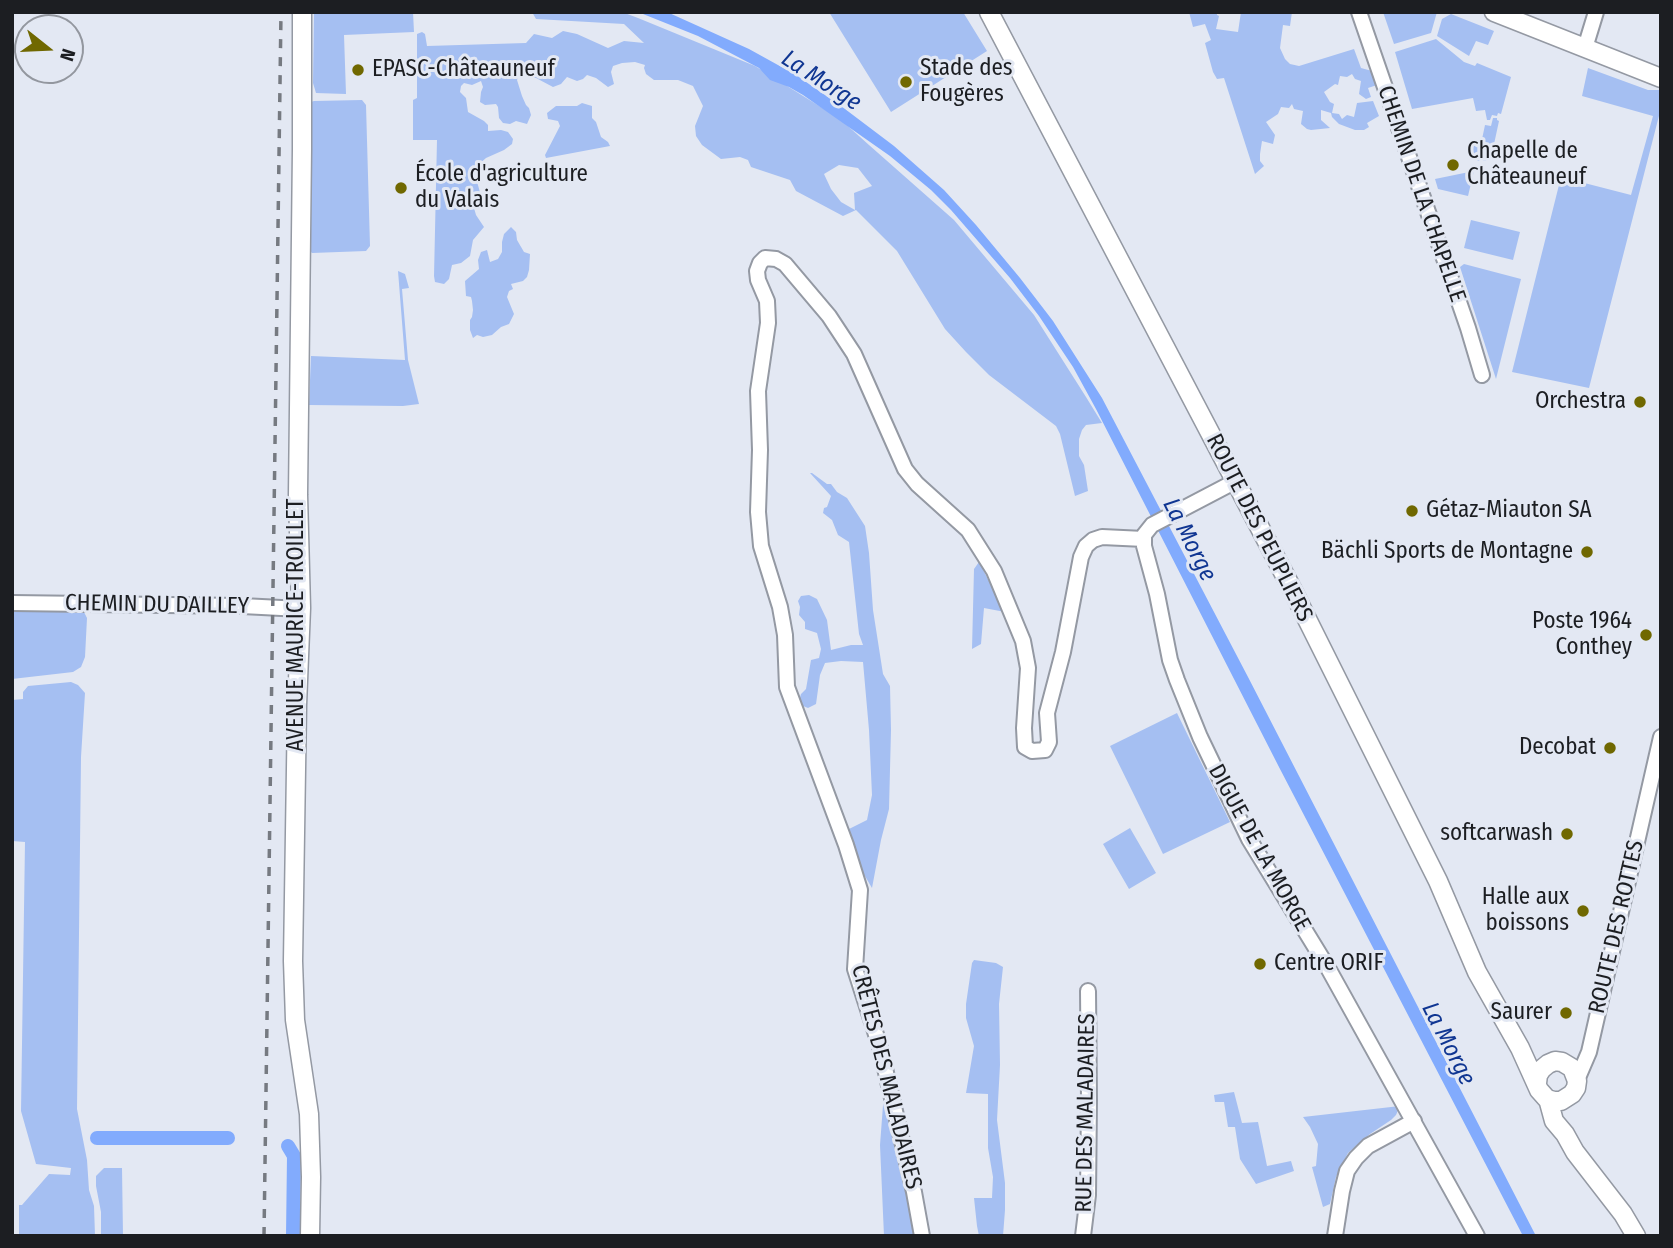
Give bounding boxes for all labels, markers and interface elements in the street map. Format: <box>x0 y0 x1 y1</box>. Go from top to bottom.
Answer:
north arrow <box>14 14 84 84</box>
water label: La Morge <box>776 45 866 117</box>
text: N <box>55 46 80 64</box>
place label: Stade des Fougères <box>920 55 1013 109</box>
place label: EPASC-Châteauneuf <box>372 56 555 84</box>
marker: EPASC-Châteauneuf <box>350 62 366 78</box>
marker: Stade des Fougères <box>898 74 914 90</box>
street label: CHEMIN DE LA CHAPELLE <box>1371 82 1471 306</box>
place label: Chapelle de Châteauneuf <box>1467 138 1586 192</box>
marker: Chapelle de Châteauneuf <box>1445 157 1461 173</box>
place label: École d'agriculture du Valais <box>415 161 588 215</box>
marker: École d'agriculture du Valais <box>393 180 409 196</box>
place label: Orchestra <box>1535 388 1626 416</box>
marker: Orchestra <box>1632 394 1648 410</box>
street label: ROUTE DES PEUPLIERS <box>1200 430 1318 626</box>
water label: La Morge <box>1156 494 1222 586</box>
place label: Gétaz-Miauton SA <box>1426 497 1592 525</box>
street label: AVENUE MAURICE-TROILLET <box>283 499 311 751</box>
marker: Gétaz-Miauton SA <box>1404 503 1420 519</box>
place label: Bächli Sports de Montagne <box>1321 538 1573 566</box>
marker: Bächli Sports de Montagne <box>1579 544 1595 560</box>
street label: CHEMIN DU DAILLEY <box>65 590 249 620</box>
place label: Poste 1964 Conthey <box>1532 608 1632 662</box>
marker: Poste 1964 Conthey <box>1638 627 1654 643</box>
place label: Decobat <box>1519 734 1596 762</box>
marker: Decobat <box>1602 740 1618 756</box>
street label: DIGUE DE LA MORGE <box>1202 760 1316 936</box>
place label: softcarwash <box>1440 820 1553 848</box>
marker: softcarwash <box>1559 826 1575 842</box>
street label: ROUTE DES ROTTES <box>1584 838 1650 1016</box>
place label: Halle aux boissons <box>1482 884 1569 938</box>
marker: Halle aux boissons <box>1575 903 1591 919</box>
place label: Centre ORIF <box>1274 950 1383 978</box>
marker: Centre ORIF <box>1252 956 1268 972</box>
street label: CRÊTES DES MALADAIRES <box>845 962 927 1192</box>
water label: La Morge <box>1415 998 1481 1090</box>
place label: Saurer <box>1491 999 1552 1027</box>
marker: Saurer <box>1558 1005 1574 1021</box>
street label: RUE DES MALADAIRES <box>1070 1013 1102 1213</box>

